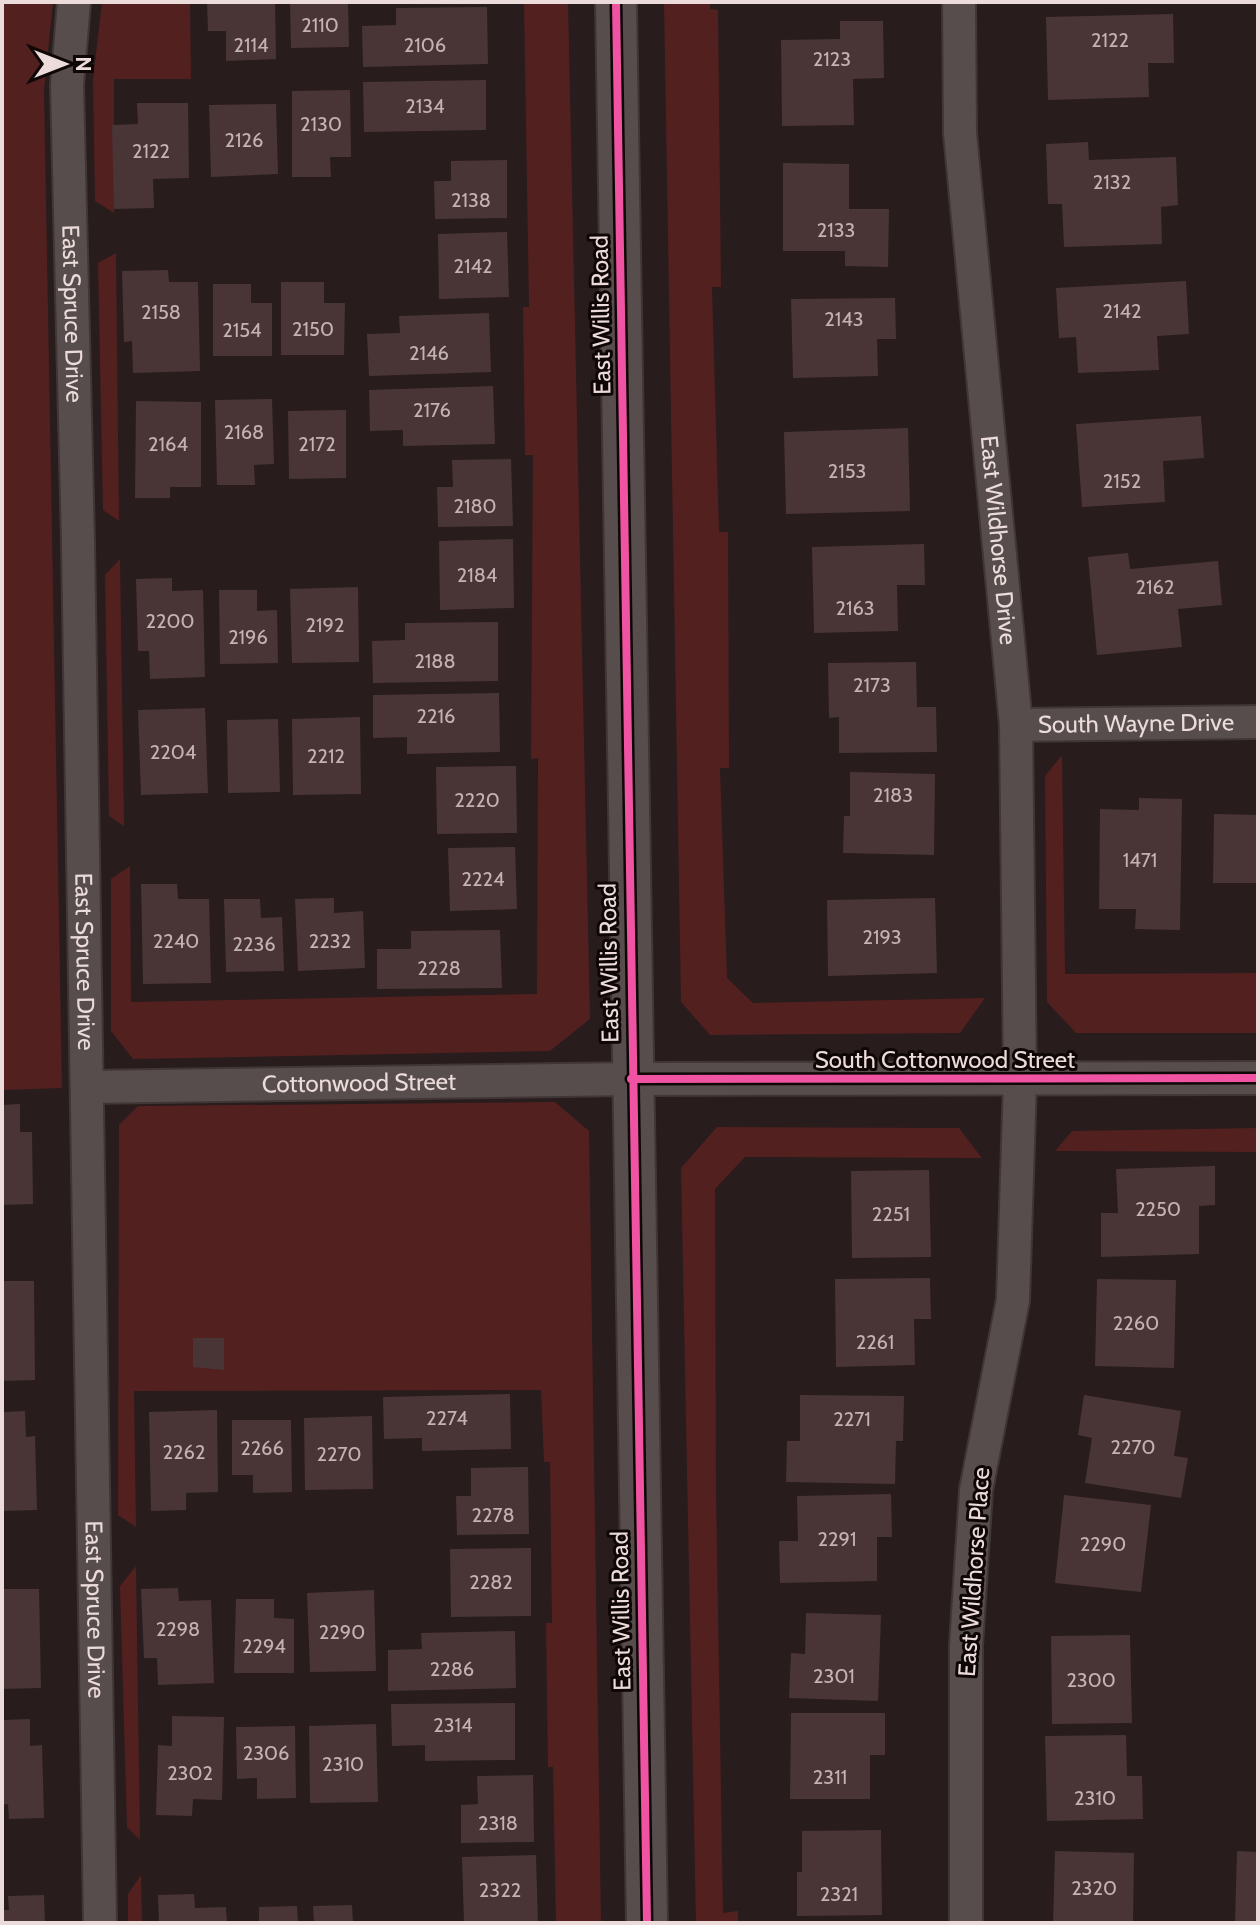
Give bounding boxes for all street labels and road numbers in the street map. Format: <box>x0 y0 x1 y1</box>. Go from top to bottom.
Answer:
street label: East Spruce Drive <box>56 224 90 403</box>
street label: East Willis Road <box>585 235 616 395</box>
street label: East Wildhorse Drive <box>975 434 1023 646</box>
street label: South Wayne Drive <box>1038 707 1234 739</box>
street label: East Spruce Drive <box>69 872 101 1051</box>
street label: East Willis Road <box>593 883 624 1043</box>
street label: South Cottonwood Street <box>815 1045 1075 1074</box>
street label: Cottonwood Street <box>262 1067 456 1098</box>
street label: East Wildhorse Place <box>952 1466 995 1678</box>
street label: East Spruce Drive <box>80 1520 111 1699</box>
street label: East Willis Road <box>605 1531 636 1691</box>

